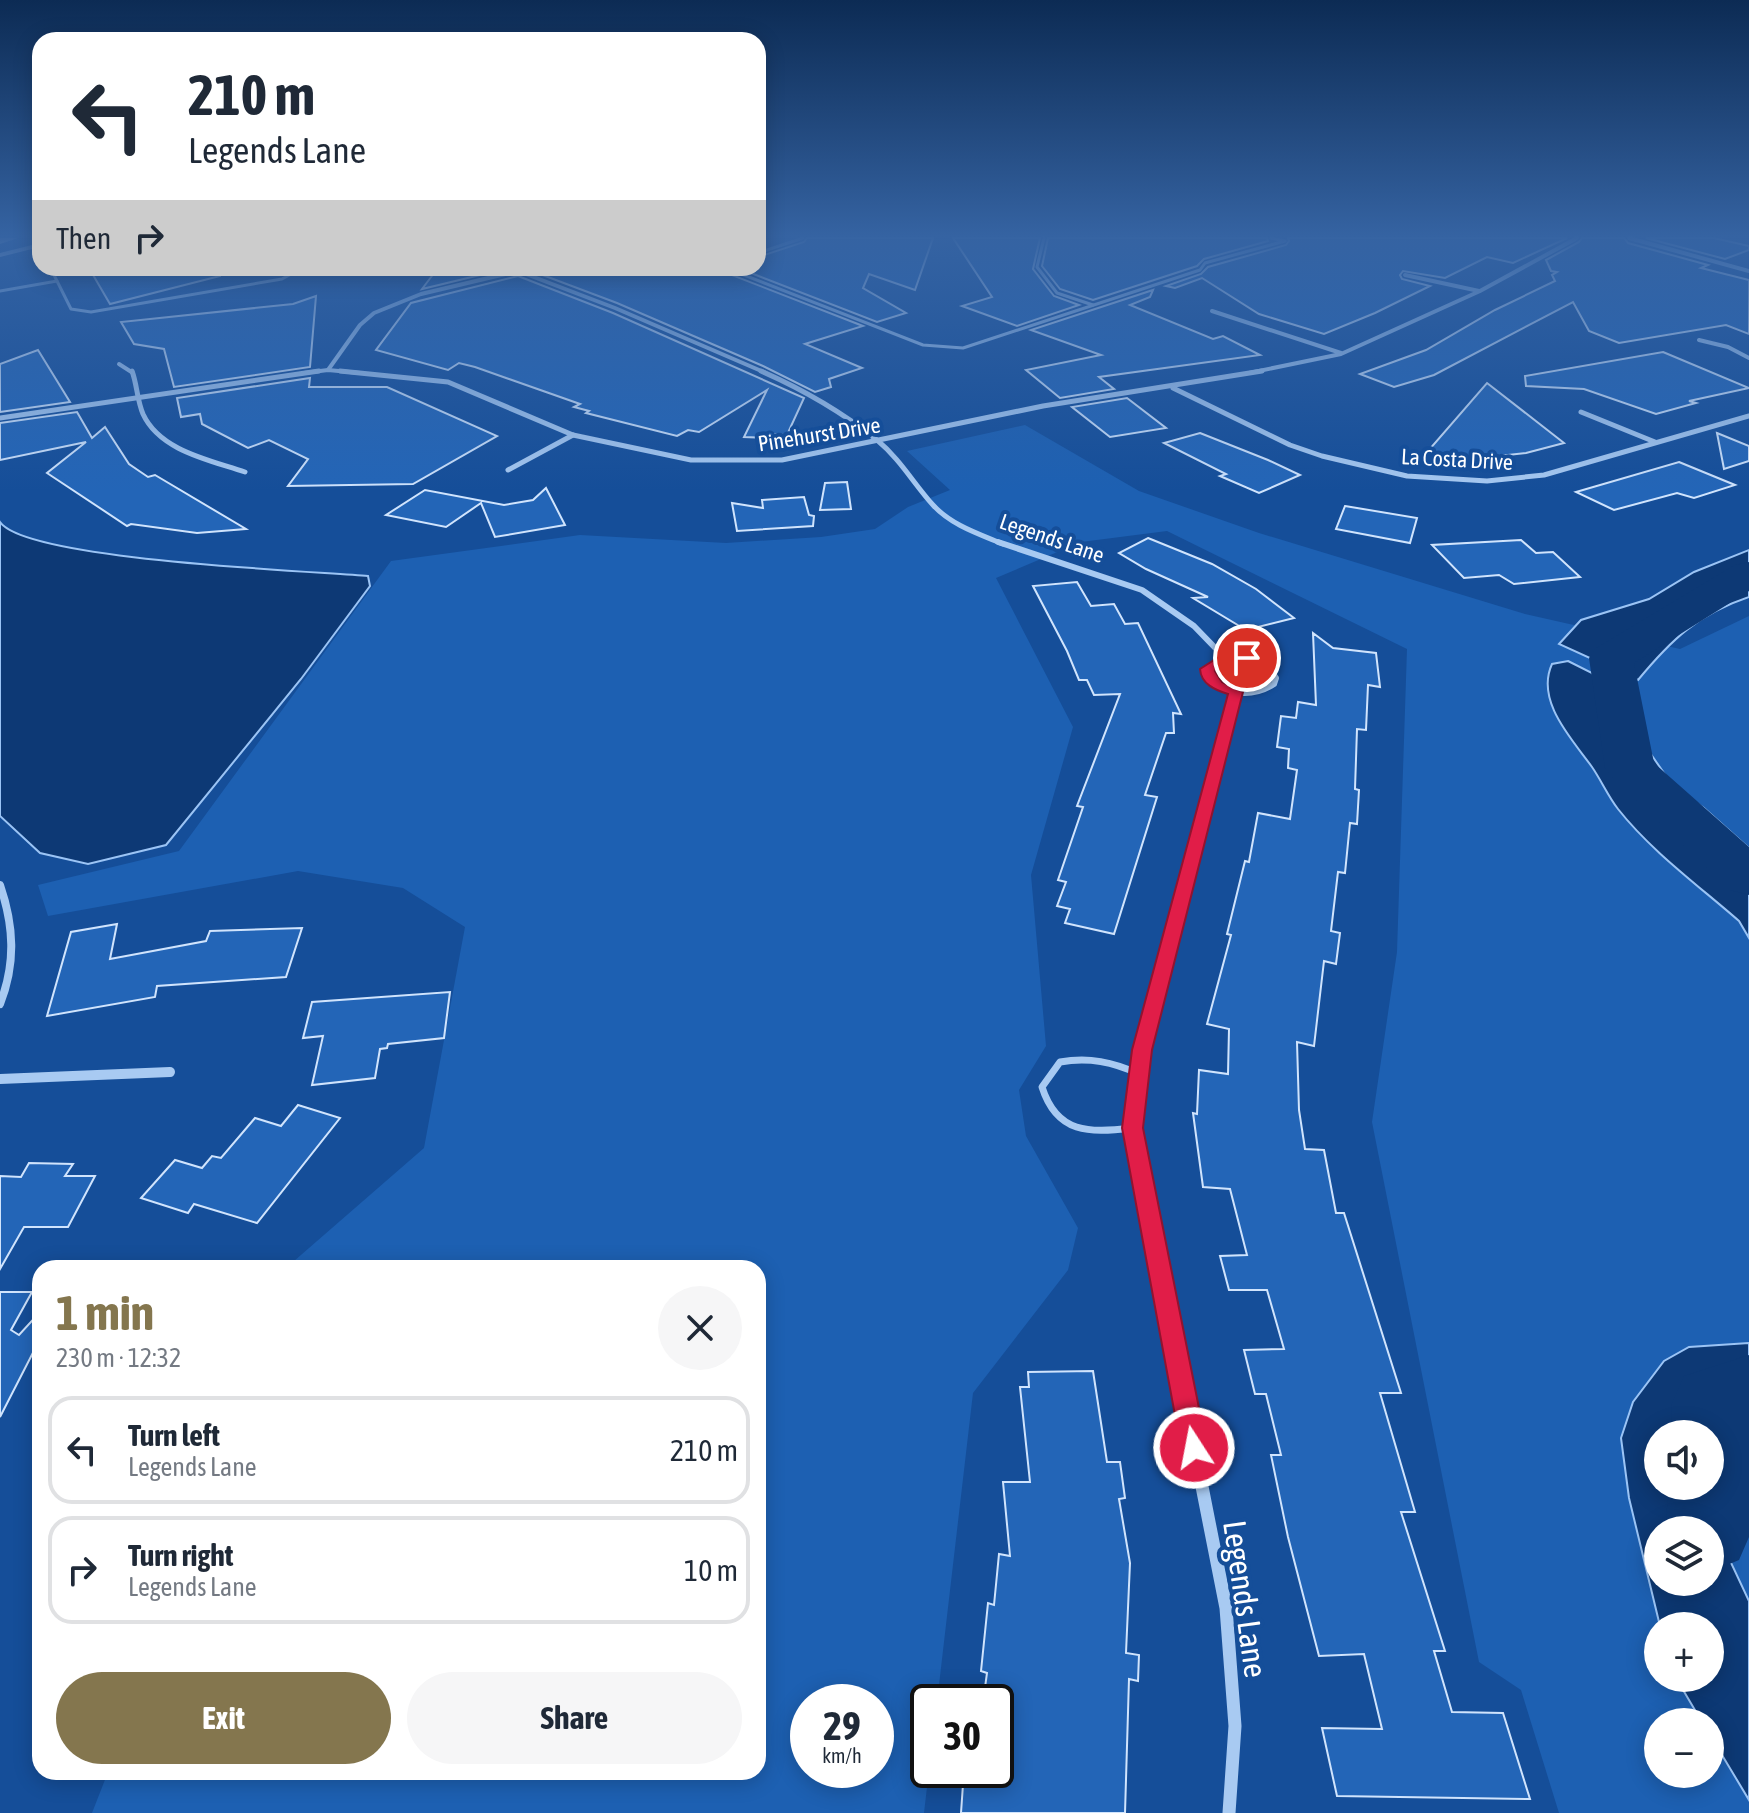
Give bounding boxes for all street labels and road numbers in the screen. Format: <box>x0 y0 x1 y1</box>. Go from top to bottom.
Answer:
street label: Pinehurst Drive <box>756 411 882 457</box>
street label: La Costa Drive <box>1400 443 1514 475</box>
street label: Legends Lane <box>996 508 1108 568</box>
street label: Legends Lane <box>1216 1518 1275 1680</box>

